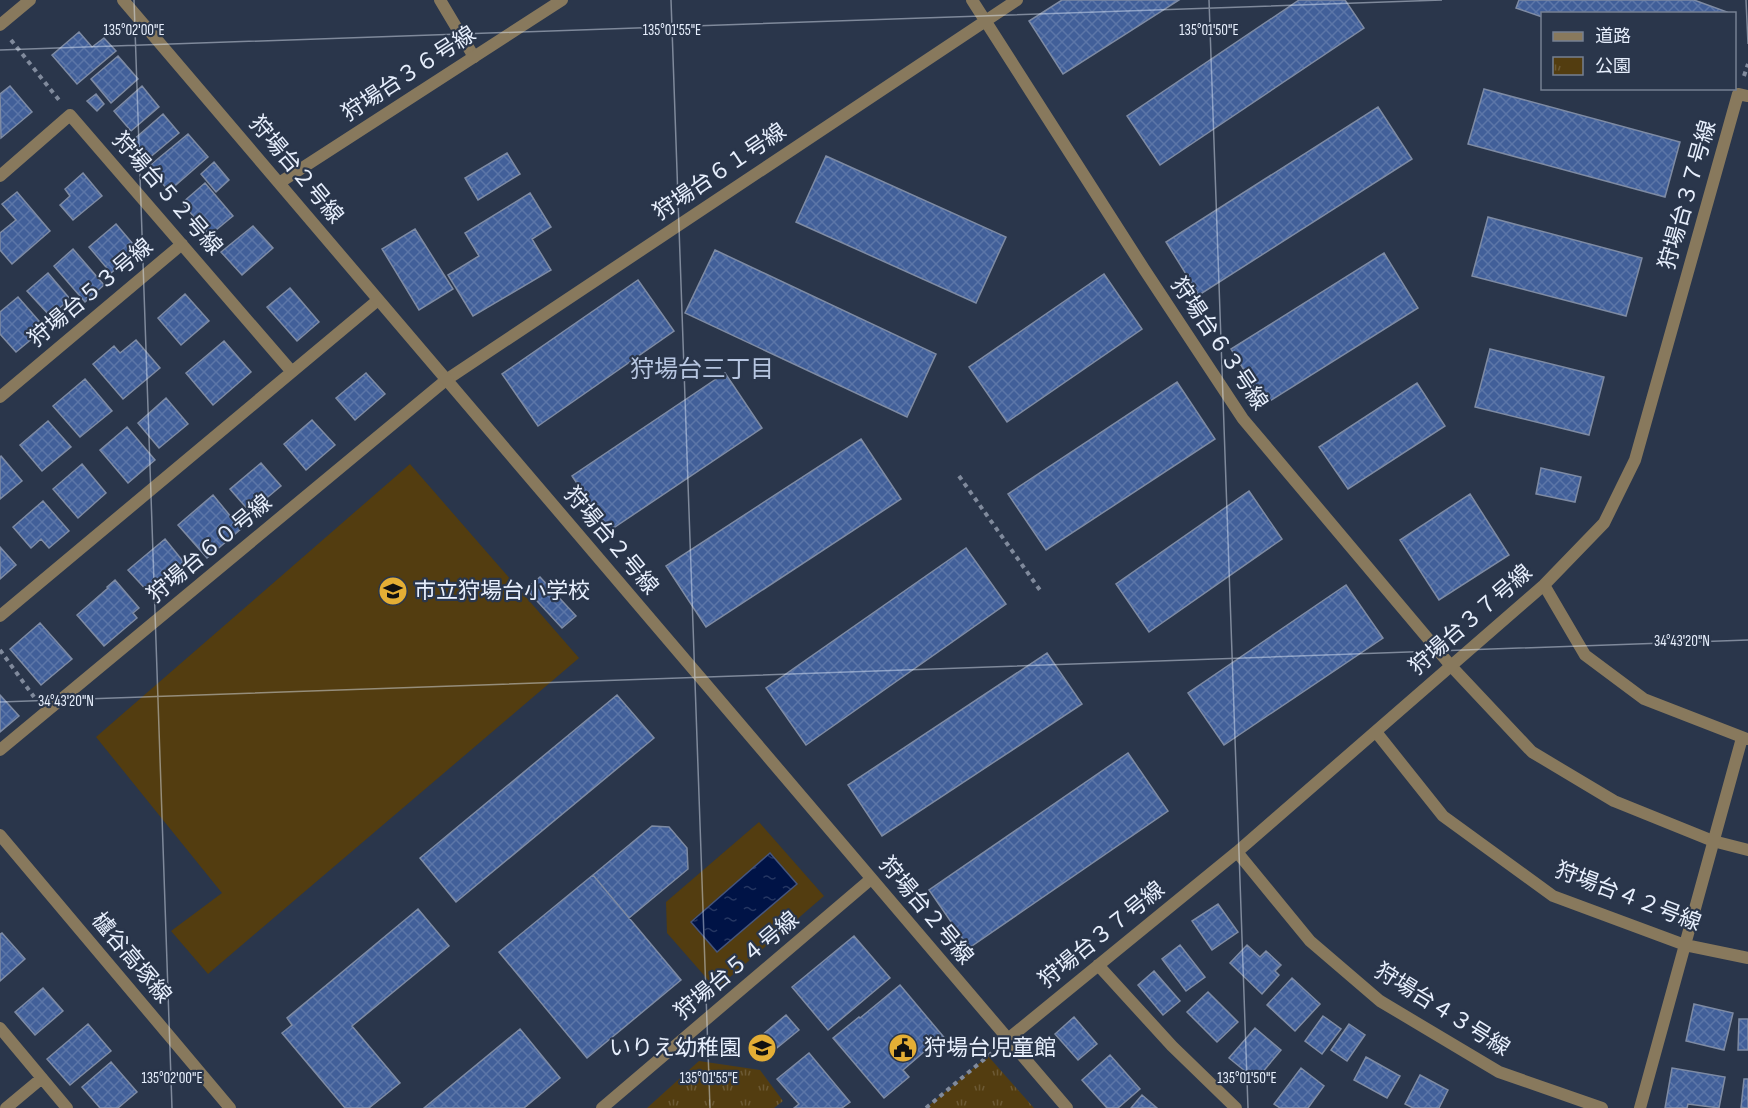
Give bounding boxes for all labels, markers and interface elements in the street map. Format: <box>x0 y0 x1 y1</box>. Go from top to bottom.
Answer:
legend <box>1541 12 1736 90</box>
text: 135°02'00"E <box>103 21 165 40</box>
street label: 狩場台３６号線 <box>337 21 481 127</box>
text: 135°01'55"E <box>643 21 701 40</box>
text: 135°01'50"E <box>1179 21 1239 40</box>
text: 道路 <box>1595 26 1631 47</box>
text: 公園 <box>1595 56 1631 77</box>
street label: 狩場台２号線 <box>243 111 349 229</box>
street label: 狩場台３７号線 <box>1654 117 1722 273</box>
street label: 狩場台６１号線 <box>649 118 791 226</box>
street label: 狩場台５２号線 <box>106 127 228 261</box>
street label: 狩場台５３号線 <box>23 233 159 353</box>
street label: 狩場台６３号線 <box>1165 273 1273 415</box>
district label: 狩場台三丁目 <box>630 355 774 384</box>
street label: 狩場台２号線 <box>558 482 664 600</box>
street label: 狩場台６０号線 <box>142 489 278 609</box>
street label: 狩場台３７号線 <box>1404 559 1538 681</box>
school or university icon: 市立狩場台小学校 <box>377 575 409 607</box>
place label: 市立狩場台小学校 <box>414 578 590 605</box>
text: 34°43'20"N <box>1654 632 1710 651</box>
text: 34°43'20"N <box>38 692 94 711</box>
street label: 狩場台２号線 <box>873 852 979 970</box>
street label: 狩場台４２号線 <box>1551 857 1705 937</box>
street label: 狩場台３７号線 <box>1034 876 1170 994</box>
street label: 狩場台５４号線 <box>669 906 805 1026</box>
street label: 櫨谷高塚線 <box>85 907 177 1009</box>
street label: 狩場台４３号線 <box>1370 958 1514 1062</box>
school or university icon: いりえ幼稚園 <box>746 1032 778 1064</box>
public building icon: 狩場台児童館 <box>887 1032 919 1064</box>
place label: いりえ幼稚園 <box>609 1035 741 1062</box>
place label: 狩場台児童館 <box>924 1035 1056 1062</box>
text: 135°02'00"E <box>141 1069 203 1088</box>
text: 135°01'55"E <box>680 1069 738 1088</box>
text: 135°01'50"E <box>1217 1069 1277 1088</box>

